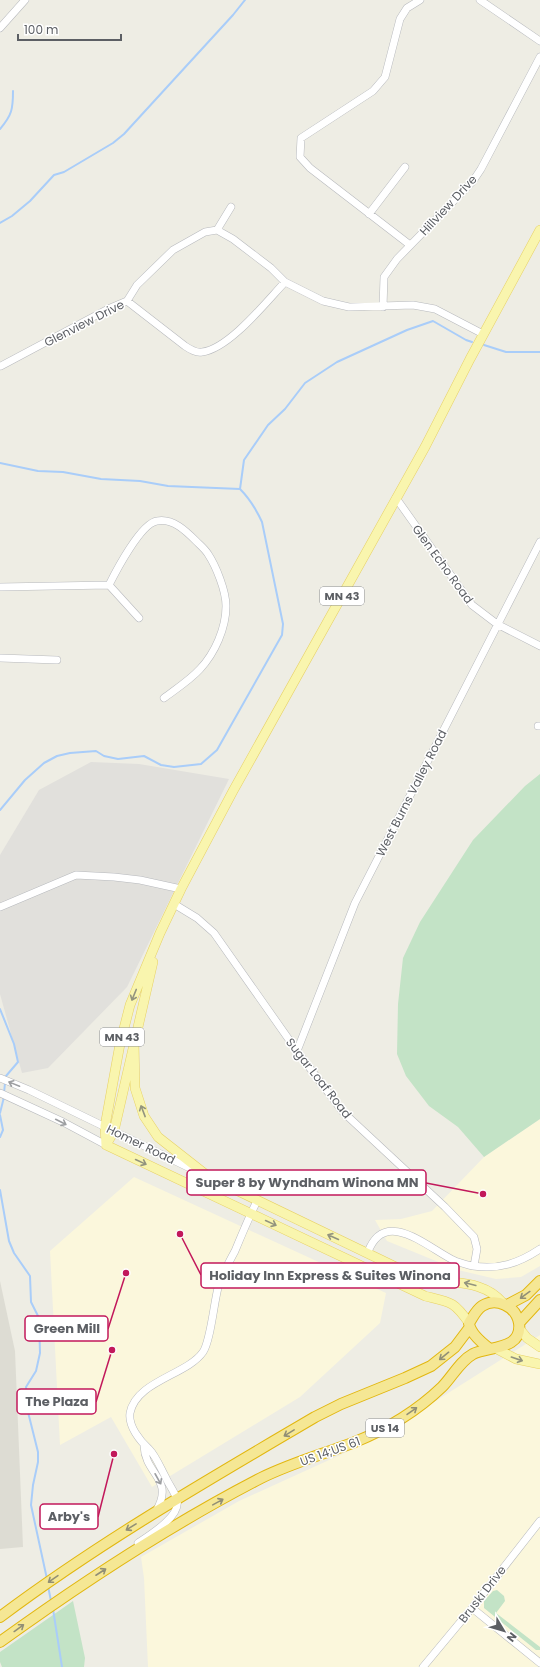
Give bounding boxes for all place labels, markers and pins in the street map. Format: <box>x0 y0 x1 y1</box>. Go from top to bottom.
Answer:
callout: Super 8 by Wyndham Winona MN <box>187 1170 426 1195</box>
callout: Holiday Inn Express & Suites Winona <box>201 1263 459 1288</box>
callout: Green Mill <box>25 1316 108 1341</box>
callout: The Plaza <box>17 1389 96 1414</box>
callout: Arby's <box>40 1504 98 1529</box>

